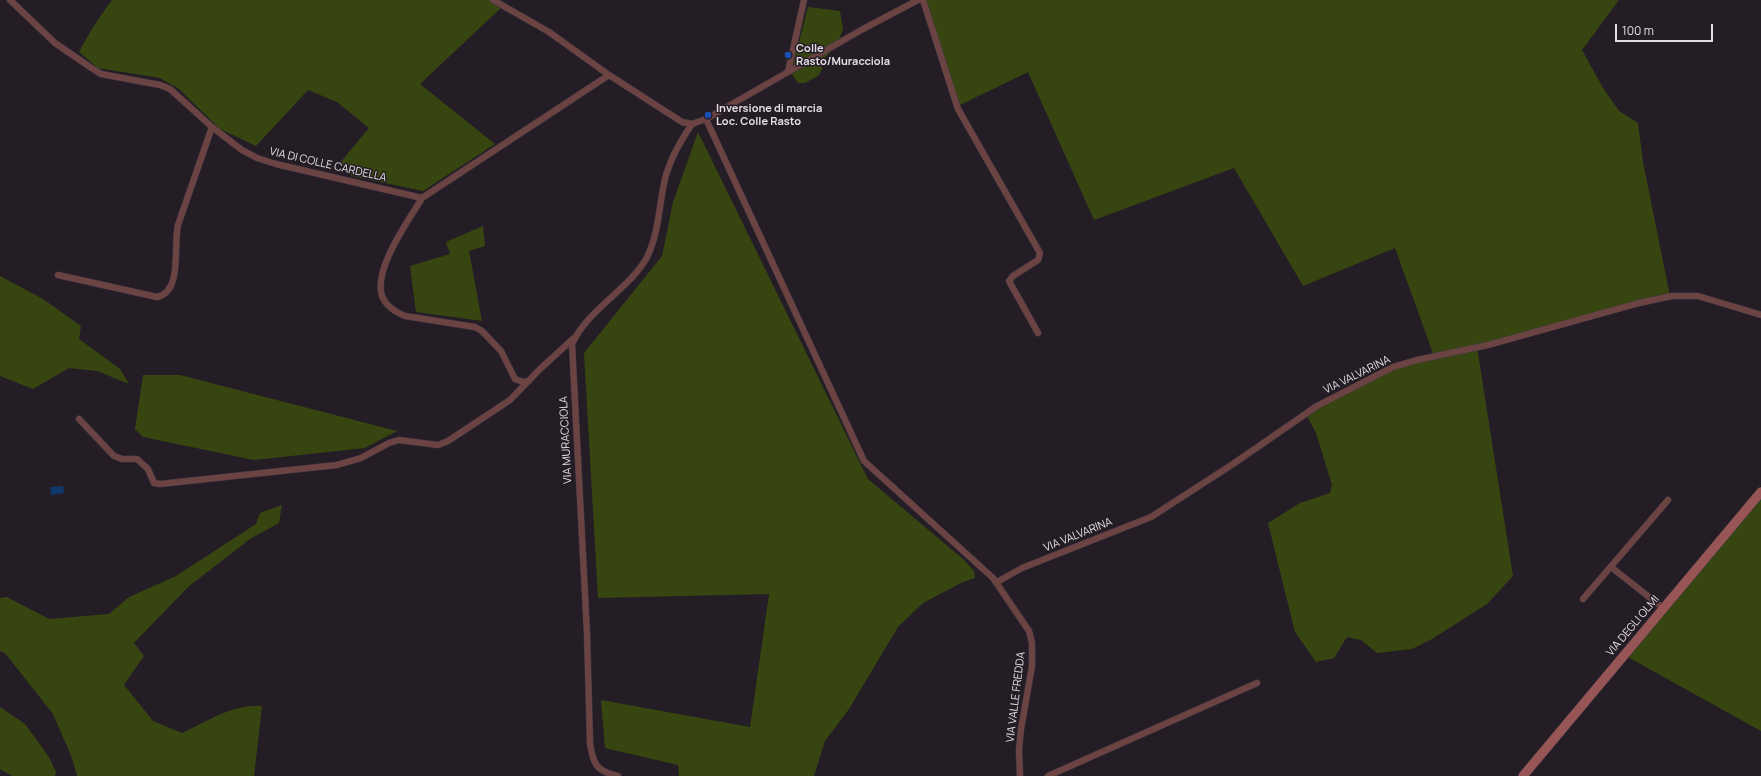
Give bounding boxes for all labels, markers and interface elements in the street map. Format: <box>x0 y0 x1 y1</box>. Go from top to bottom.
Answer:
scale bar <box>1617 16 1715 42</box>
text: 100 m <box>1622 22 1654 39</box>
place label: Colle Rasto/Muracciola <box>796 42 890 68</box>
marker: Colle Rasto/Muracciola <box>783 50 793 60</box>
place label: Inversione di marcia Loc. Colle Rasto <box>716 102 822 128</box>
marker: Inversione di marcia Loc. Colle Rasto <box>703 110 713 120</box>
street label: VIA DI COLLE CARDELLA <box>268 145 388 185</box>
street label: VIA VALVARINA <box>1321 353 1393 397</box>
street label: VIA MURACCIOLA <box>557 396 575 484</box>
street label: VIA VALVARINA <box>1042 515 1114 555</box>
street label: VIA DEGLI OLMI <box>1604 593 1662 659</box>
street label: VIA VALLE FREDDA <box>1004 651 1028 743</box>

